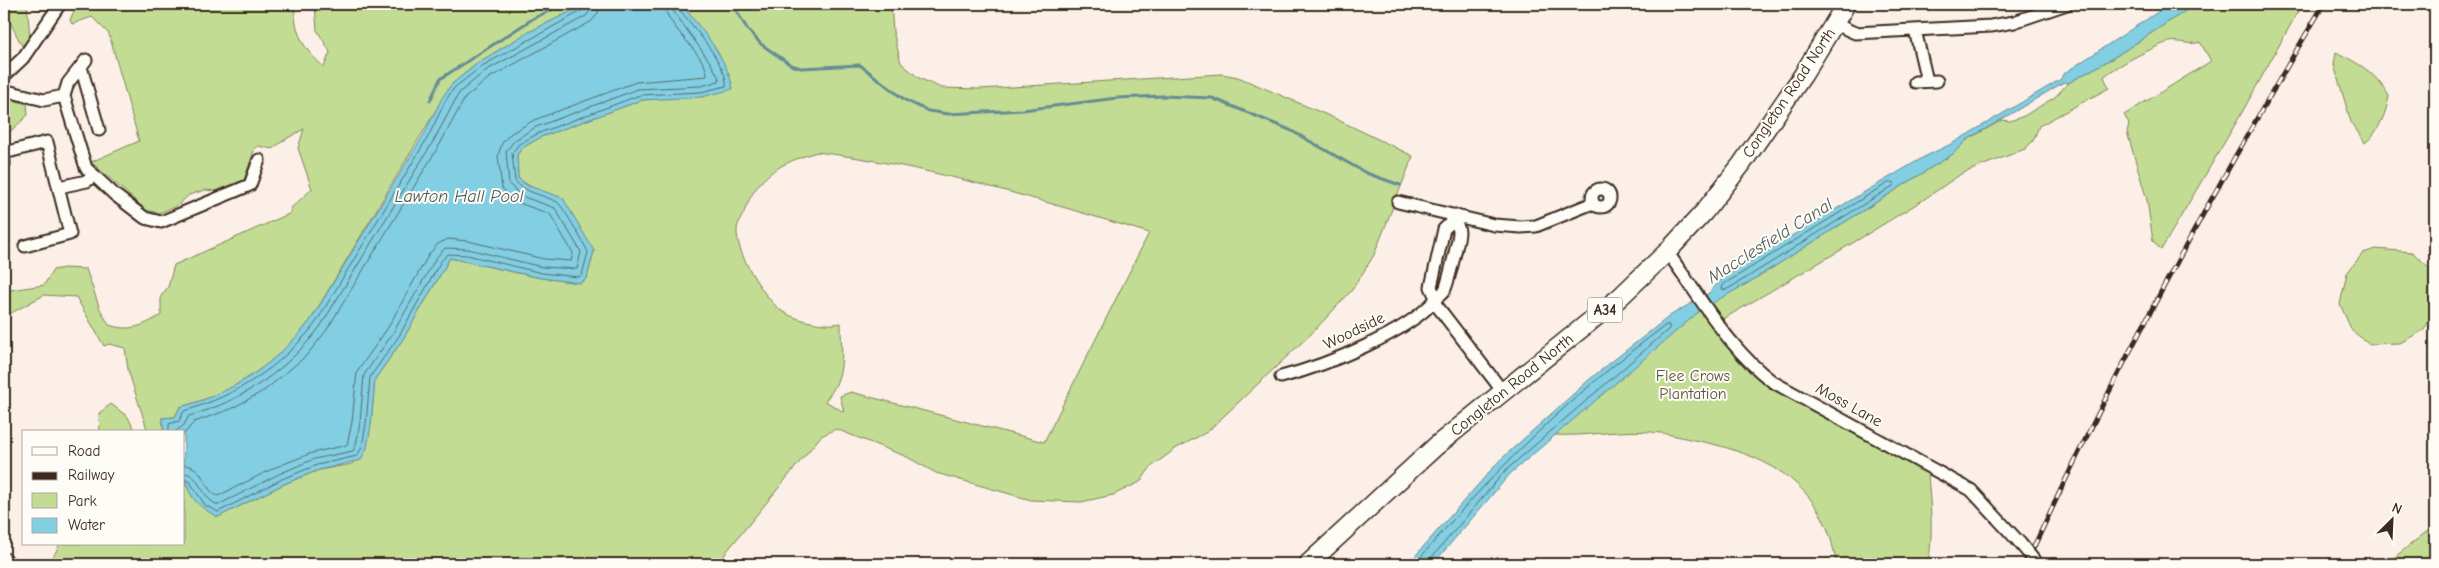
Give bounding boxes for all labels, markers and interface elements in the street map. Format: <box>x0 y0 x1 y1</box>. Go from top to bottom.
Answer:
street label: Congleton Road North <box>1739 25 1839 161</box>
water label: Lawton Hall Pool <box>395 186 524 207</box>
water label: Macclesfield Canal <box>1703 193 1837 288</box>
road number: A34 <box>1588 298 1622 322</box>
street label: Woodside <box>1321 309 1387 353</box>
street label: Congleton Road North <box>1447 330 1577 440</box>
park label: Flee Crows Plantation <box>1656 367 1731 403</box>
street label: Moss Lane <box>1813 379 1885 431</box>
legend <box>22 430 185 546</box>
text: Road <box>68 442 100 460</box>
text: Railway <box>68 466 115 484</box>
text: Park <box>68 492 97 510</box>
north arrow <box>2366 496 2416 546</box>
text: N <box>2389 499 2405 518</box>
text: Water <box>68 516 105 534</box>

